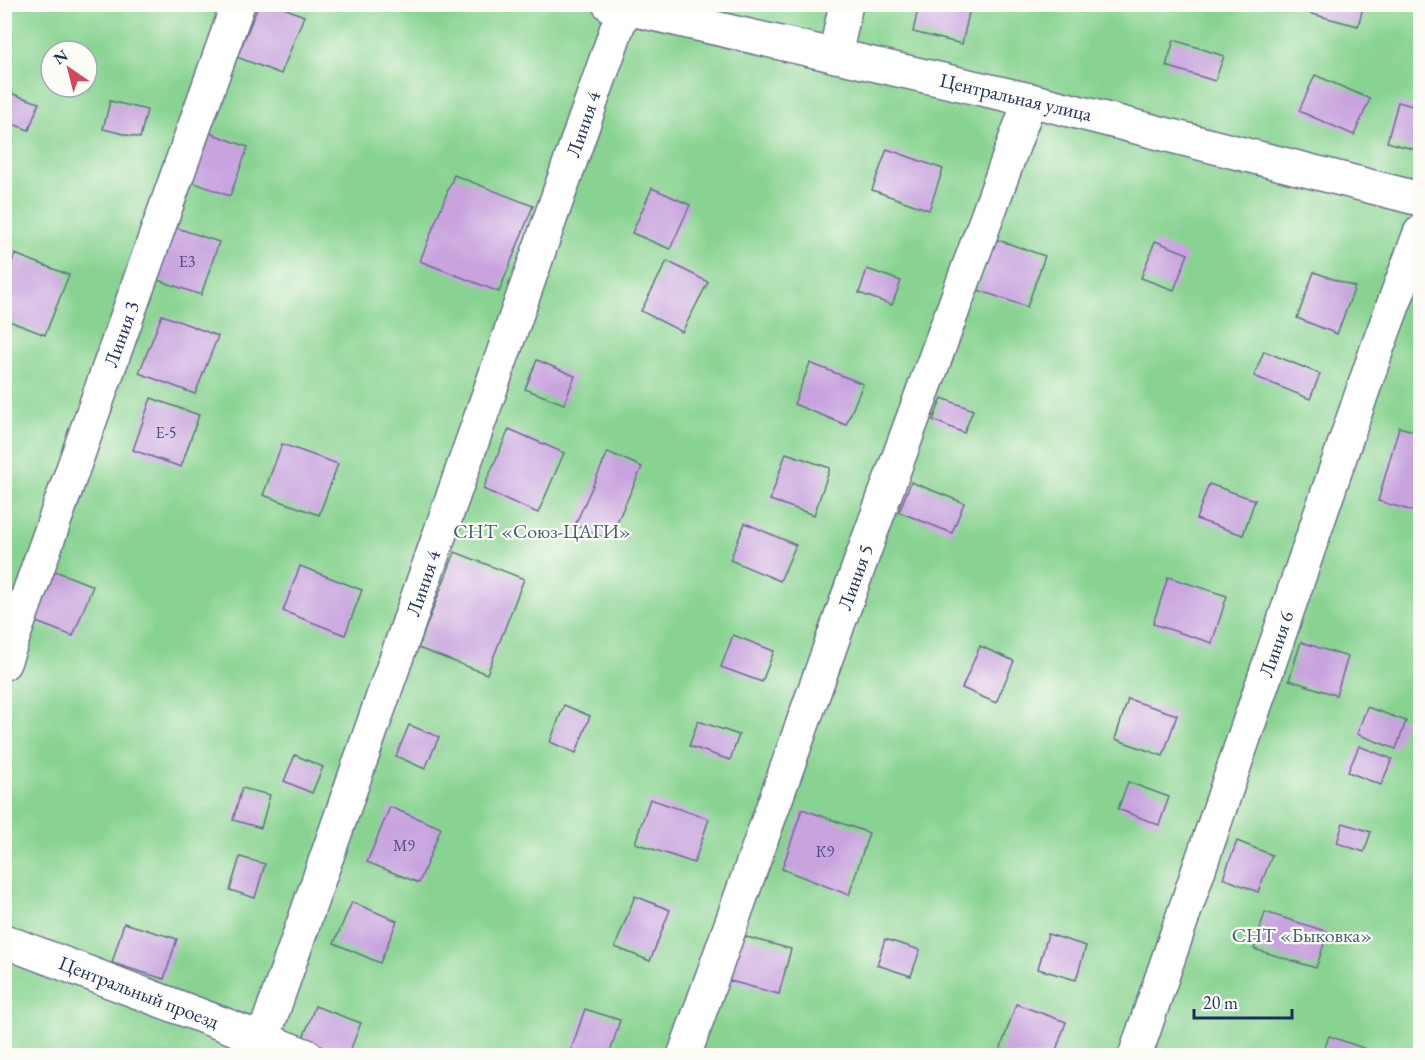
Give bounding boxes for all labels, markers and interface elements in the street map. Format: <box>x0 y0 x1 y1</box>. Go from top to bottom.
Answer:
north arrow <box>39 39 99 99</box>
text: N <box>49 45 72 69</box>
street label: Центральная улица <box>937 67 1095 127</box>
street label: Линия 4 <box>560 87 607 161</box>
house number: Е3 <box>179 251 196 272</box>
street label: Линия 3 <box>97 297 145 371</box>
house number: Е-5 <box>155 422 177 443</box>
park label: СНТ «Союз-ЦАГИ» <box>453 518 631 544</box>
street label: Линия 5 <box>831 540 879 614</box>
street label: Линия 4 <box>400 546 447 620</box>
street label: Линия 6 <box>1253 607 1300 681</box>
house number: М9 <box>393 835 415 856</box>
house number: К9 <box>816 841 834 862</box>
park label: СНТ «Быковка» <box>1232 922 1372 948</box>
street label: Центральный проезд <box>55 950 223 1034</box>
scale bar <box>1194 982 1292 1020</box>
text: 20 m <box>1203 991 1238 1014</box>

